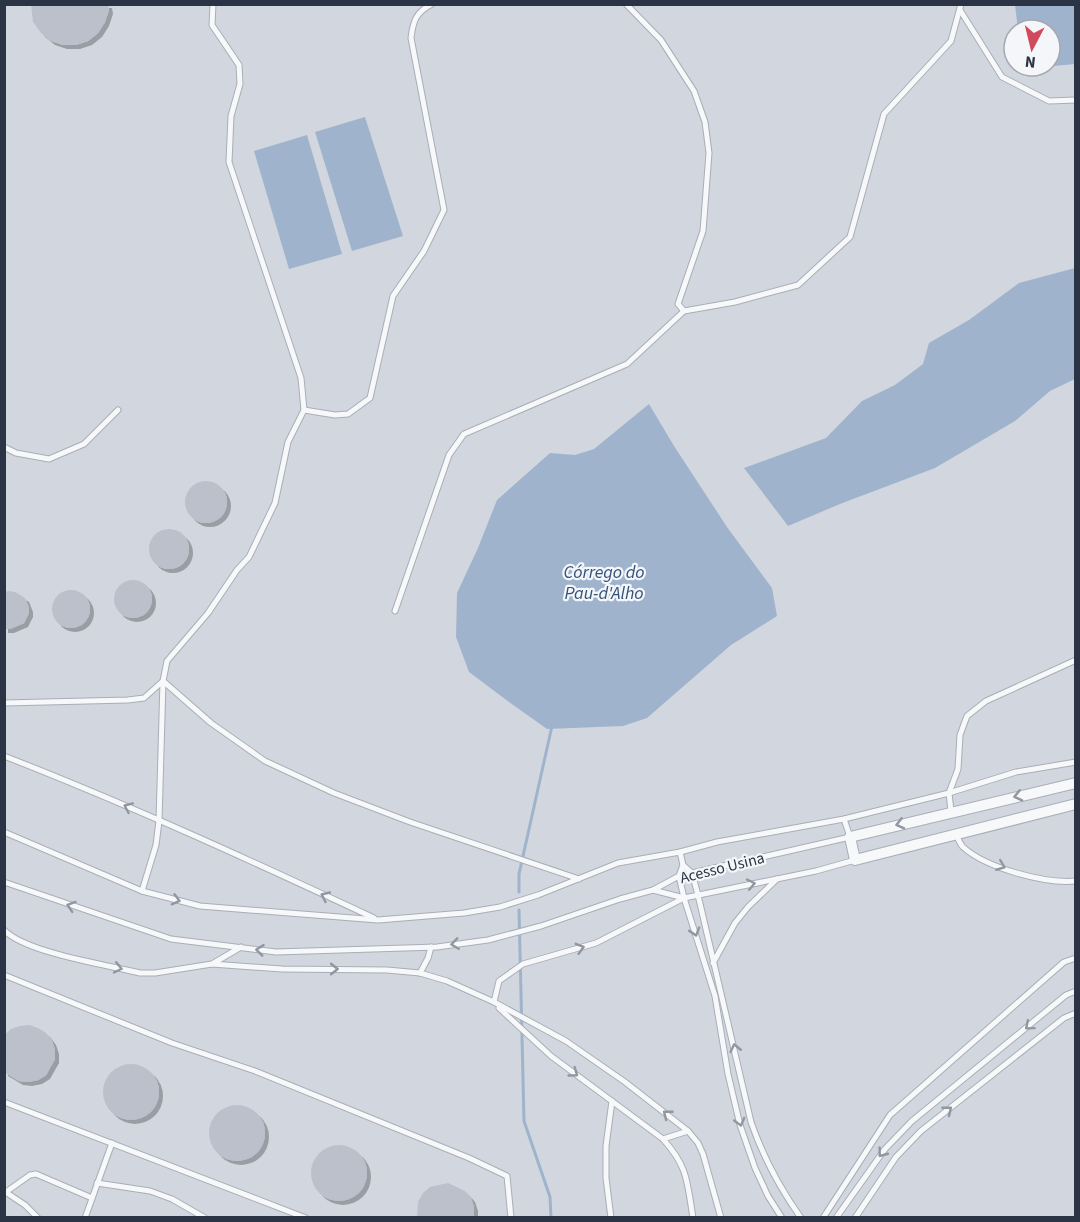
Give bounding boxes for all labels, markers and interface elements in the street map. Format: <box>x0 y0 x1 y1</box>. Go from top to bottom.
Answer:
north arrow <box>1002 18 1062 78</box>
text: N <box>1024 50 1037 73</box>
water label: Córrego do Pau-d'Alho <box>563 560 645 606</box>
one-way arrow <box>1014 788 1024 801</box>
one-way arrow <box>123 803 134 815</box>
one-way arrow <box>895 817 905 830</box>
street label: Acesso Usina <box>678 847 767 889</box>
one-way arrow <box>995 859 1006 872</box>
one-way arrow <box>746 878 756 891</box>
one-way arrow <box>321 891 332 903</box>
one-way arrow <box>171 892 181 905</box>
one-way arrow <box>67 900 77 913</box>
one-way arrow <box>687 926 700 937</box>
one-way arrow <box>451 938 460 950</box>
one-way arrow <box>574 942 584 955</box>
one-way arrow <box>256 944 265 956</box>
one-way arrow <box>113 961 123 974</box>
one-way arrow <box>329 963 338 975</box>
one-way arrow <box>1025 1018 1036 1029</box>
one-way arrow <box>730 1043 743 1053</box>
one-way arrow <box>567 1066 578 1077</box>
one-way arrow <box>941 1107 952 1118</box>
one-way arrow <box>662 1110 673 1121</box>
one-way arrow <box>732 1116 745 1126</box>
one-way arrow <box>879 1147 890 1158</box>

